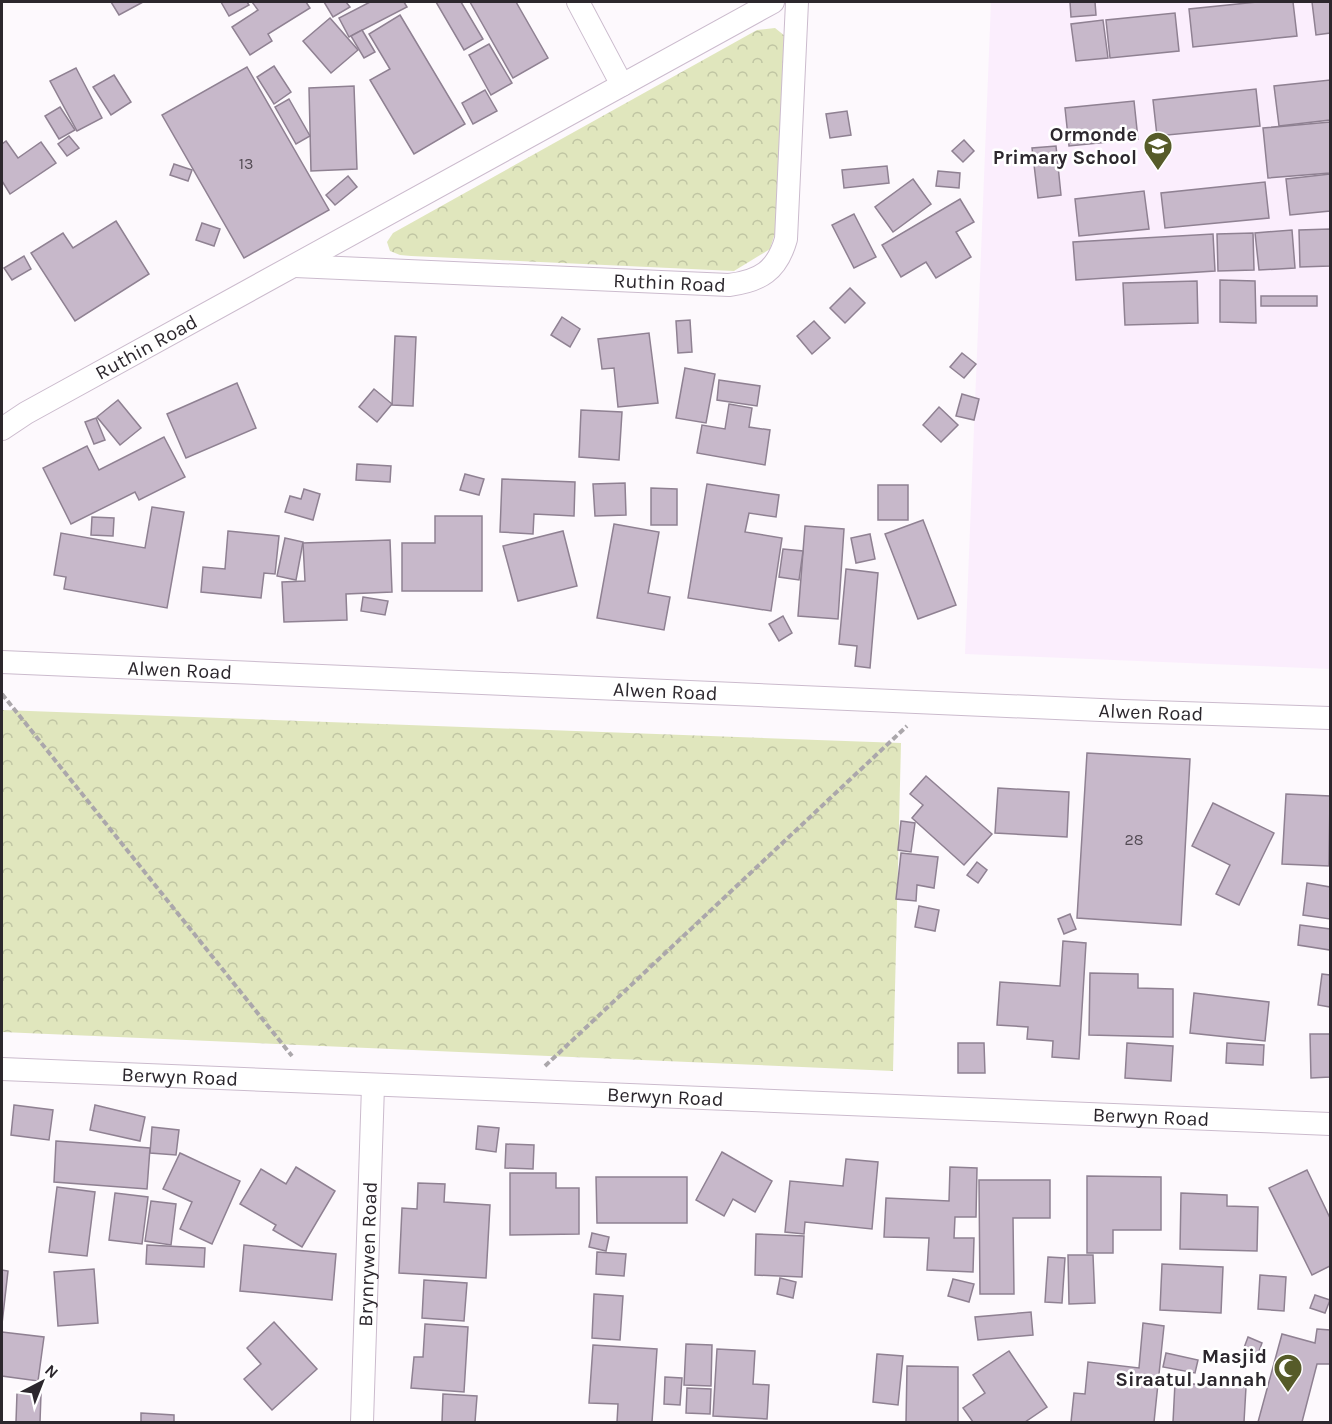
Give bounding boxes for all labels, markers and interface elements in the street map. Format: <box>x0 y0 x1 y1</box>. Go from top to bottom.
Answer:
place label: Ormonde Primary School <box>993 123 1137 169</box>
school or university icon: Ormonde Primary School <box>1142 130 1174 172</box>
house number: 13 <box>239 154 253 173</box>
street label: Ruthin Road <box>613 268 727 296</box>
street label: Ruthin Road <box>91 310 201 384</box>
street label: Alwen Road <box>127 656 233 684</box>
street label: Alwen Road <box>613 677 718 705</box>
street label: Alwen Road <box>1098 698 1204 725</box>
house number: 28 <box>1124 830 1144 849</box>
street label: Berwyn Road <box>121 1062 239 1090</box>
street label: Berwyn Road <box>607 1083 724 1110</box>
street label: Berwyn Road <box>1092 1103 1210 1130</box>
street label: Brynrywen Road <box>354 1181 381 1327</box>
place label: Masjid Siraatul Jannah <box>1115 1345 1267 1391</box>
north arrow <box>12 1352 72 1412</box>
mosque icon: Masjid Siraatul Jannah <box>1272 1352 1304 1394</box>
text: N <box>41 1360 62 1382</box>

